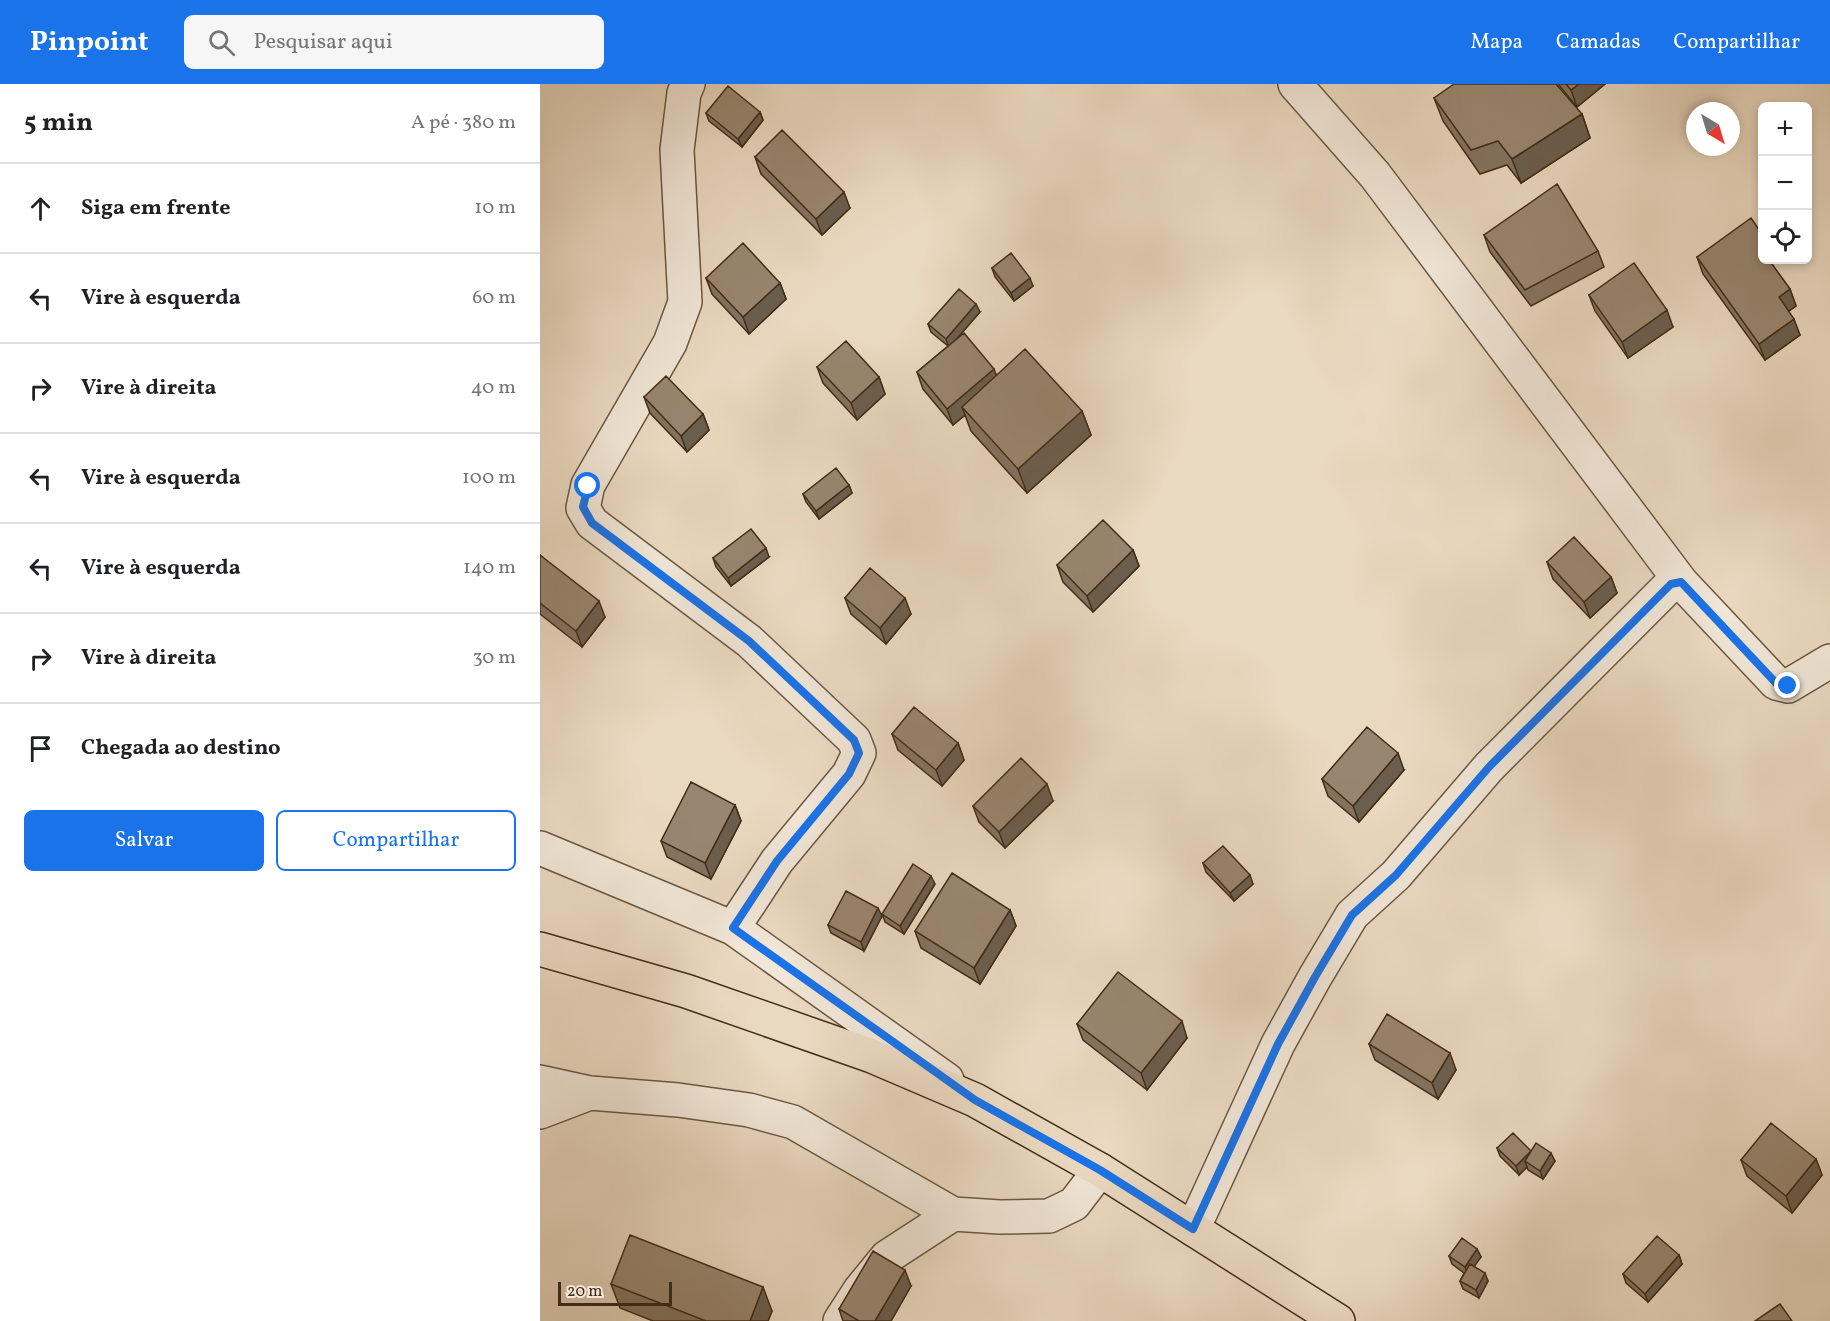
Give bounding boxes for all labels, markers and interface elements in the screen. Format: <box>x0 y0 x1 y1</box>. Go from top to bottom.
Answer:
search box <box>184 15 604 69</box>
text: Pinpoint <box>30 23 148 62</box>
icon: search <box>205 26 238 59</box>
text: Pesquisar aqui <box>253 27 393 58</box>
text: Mapa <box>1470 28 1523 57</box>
text: Camadas <box>1556 28 1640 57</box>
text: Compartilhar <box>1673 28 1800 57</box>
north arrow <box>1686 102 1740 156</box>
map controls <box>1758 102 1812 264</box>
button: + <box>1758 102 1812 156</box>
text: 5 min <box>24 105 93 141</box>
text: A pé · 380 m <box>411 109 516 137</box>
button: − <box>1758 156 1812 210</box>
icon: ahead <box>24 192 57 225</box>
text: Siga em frente <box>81 193 231 224</box>
text: 10 m <box>475 194 516 222</box>
button: locate <box>1758 210 1812 264</box>
icon: left <box>24 282 57 315</box>
text: Vire à esquerda <box>81 283 241 314</box>
text: 60 m <box>472 284 516 312</box>
icon: right <box>24 372 57 405</box>
text: Vire à direita <box>81 373 217 404</box>
text: 40 m <box>471 374 516 402</box>
icon: left <box>24 462 57 495</box>
text: Vire à esquerda <box>81 463 241 494</box>
text: 100 m <box>462 464 516 492</box>
route start <box>574 472 600 498</box>
icon: left <box>24 552 57 585</box>
text: Vire à esquerda <box>81 553 241 584</box>
text: 140 m <box>463 554 516 582</box>
icon: right <box>24 642 57 675</box>
text: Vire à direita <box>81 643 217 674</box>
text: 30 m <box>472 644 516 672</box>
route end <box>1774 672 1800 698</box>
icon: arrive <box>24 732 57 765</box>
text: Chegada ao destino <box>81 733 281 764</box>
button: Salvar <box>24 810 264 871</box>
button: Compartilhar <box>276 810 516 871</box>
scale bar <box>558 1279 672 1306</box>
text: 20 m <box>567 1281 602 1303</box>

